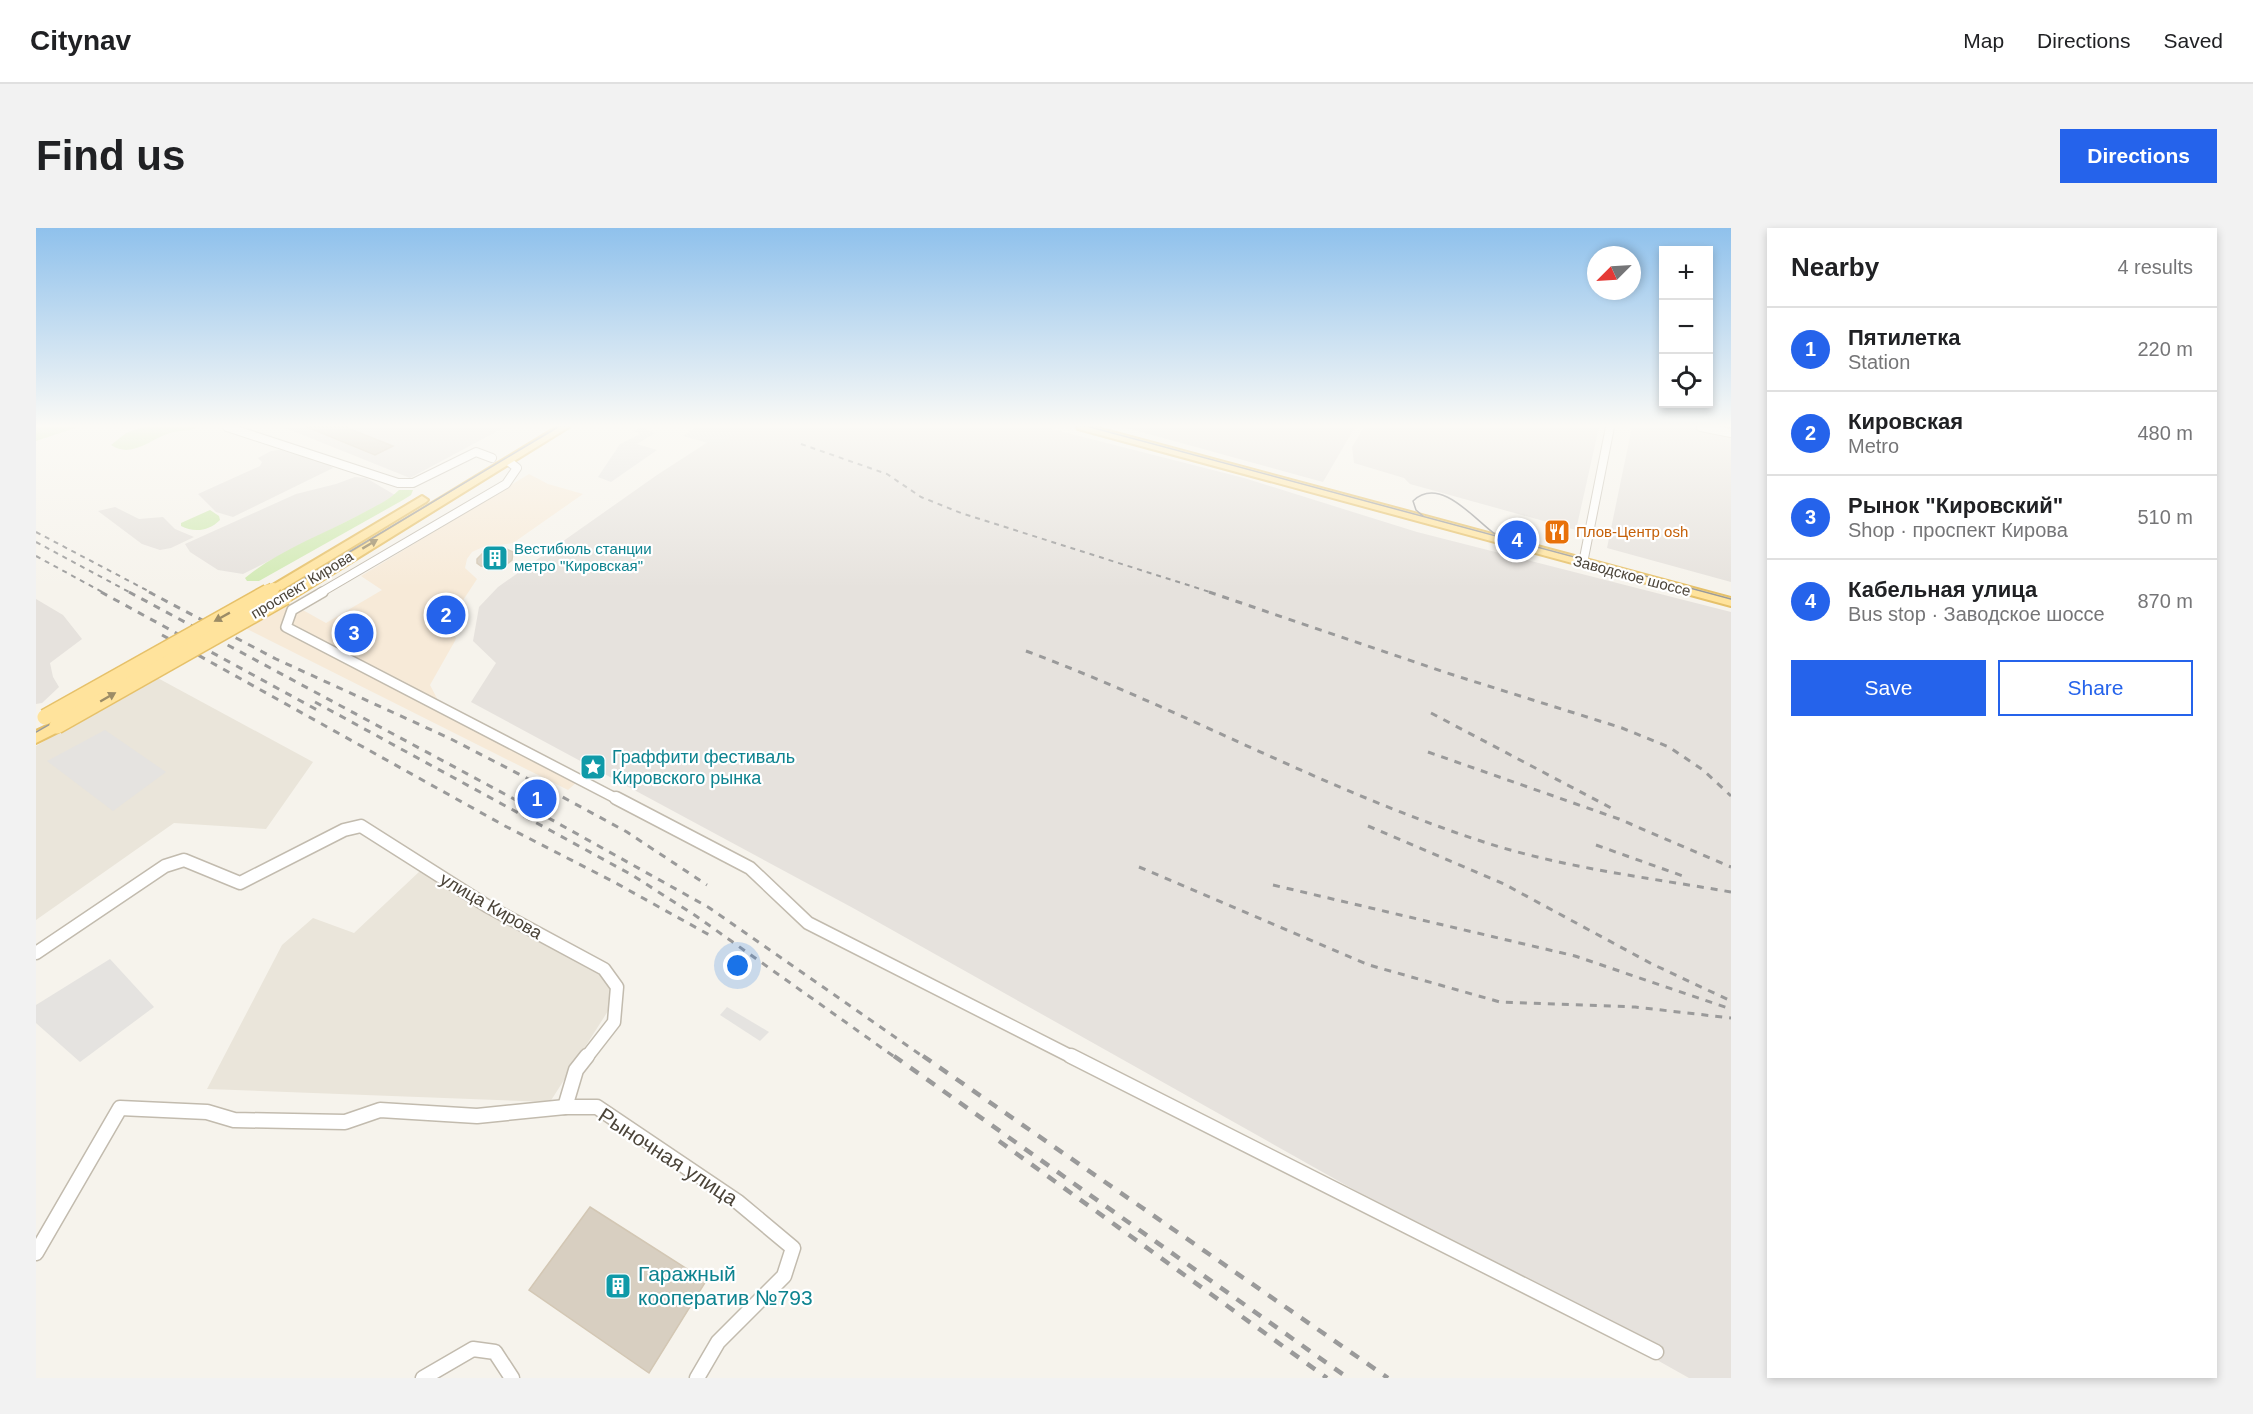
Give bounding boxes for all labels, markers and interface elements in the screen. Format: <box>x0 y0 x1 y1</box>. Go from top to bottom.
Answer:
text: Citynav <box>30 25 131 56</box>
text: Map <box>1963 29 2004 52</box>
text: Directions <box>2037 29 2130 52</box>
text: Saved <box>2163 29 2223 52</box>
button: Directions <box>2060 129 2217 183</box>
text: Find us <box>36 132 185 179</box>
north arrow <box>1587 246 1641 300</box>
map controls <box>1659 246 1713 408</box>
button: + <box>1659 246 1713 300</box>
text: Nearby <box>1791 252 1879 282</box>
text: 4 results <box>2117 256 2193 278</box>
button: − <box>1659 300 1713 354</box>
text: Пятилетка <box>1848 325 1961 350</box>
text: 1 <box>1805 338 1816 360</box>
text: 220 m <box>2137 338 2193 360</box>
text: Station <box>1848 351 1910 373</box>
button: locate <box>1659 354 1713 408</box>
text: Кировская <box>1848 409 1963 434</box>
text: 2 <box>1805 422 1816 444</box>
text: 480 m <box>2137 422 2193 444</box>
text: Metro <box>1848 435 1899 457</box>
text: Рынок "Кировский" <box>1848 493 2063 518</box>
text: 3 <box>1805 506 1816 528</box>
text: 510 m <box>2137 506 2193 528</box>
restaurant icon: Плов-Центр osh <box>1542 517 1572 547</box>
pin: 4 <box>1498 518 1536 562</box>
text: Shop · проспект Кирова <box>1848 519 2068 541</box>
place label: Плов-Центр osh <box>1576 523 1688 540</box>
one-way arrow <box>362 539 378 550</box>
place label: Вестибюль станции метро "Кировская" <box>514 540 652 574</box>
building icon: Вестибюль станции метро "Кировская" <box>480 543 510 573</box>
street label: проспект Кирова <box>247 547 357 622</box>
street label: Заводское шоссе <box>1572 552 1693 599</box>
text: Кабельная улица <box>1848 577 2037 602</box>
text: 4 <box>1805 590 1816 612</box>
text: 870 m <box>2137 590 2193 612</box>
pin: 2 <box>426 592 466 638</box>
text: Bus stop · Заводское шоссе <box>1848 603 2105 625</box>
pin: 3 <box>334 610 374 656</box>
one-way arrow <box>214 612 230 623</box>
button: Save <box>1791 660 1986 716</box>
button: Share <box>1998 660 2193 716</box>
one-way arrow <box>100 692 116 703</box>
place label: Граффити фестиваль Кировского рынка <box>612 747 795 788</box>
place icon: Граффити фестиваль Кировского рынка <box>578 752 608 782</box>
pin: 1 <box>518 776 556 822</box>
street label: улица Кирова <box>436 869 546 944</box>
your location <box>723 951 752 980</box>
street label: Рыночная улица <box>594 1103 742 1210</box>
place label: Гаражный кооператив №793 <box>638 1262 813 1309</box>
building icon: Гаражный кооператив №793 <box>603 1271 633 1301</box>

